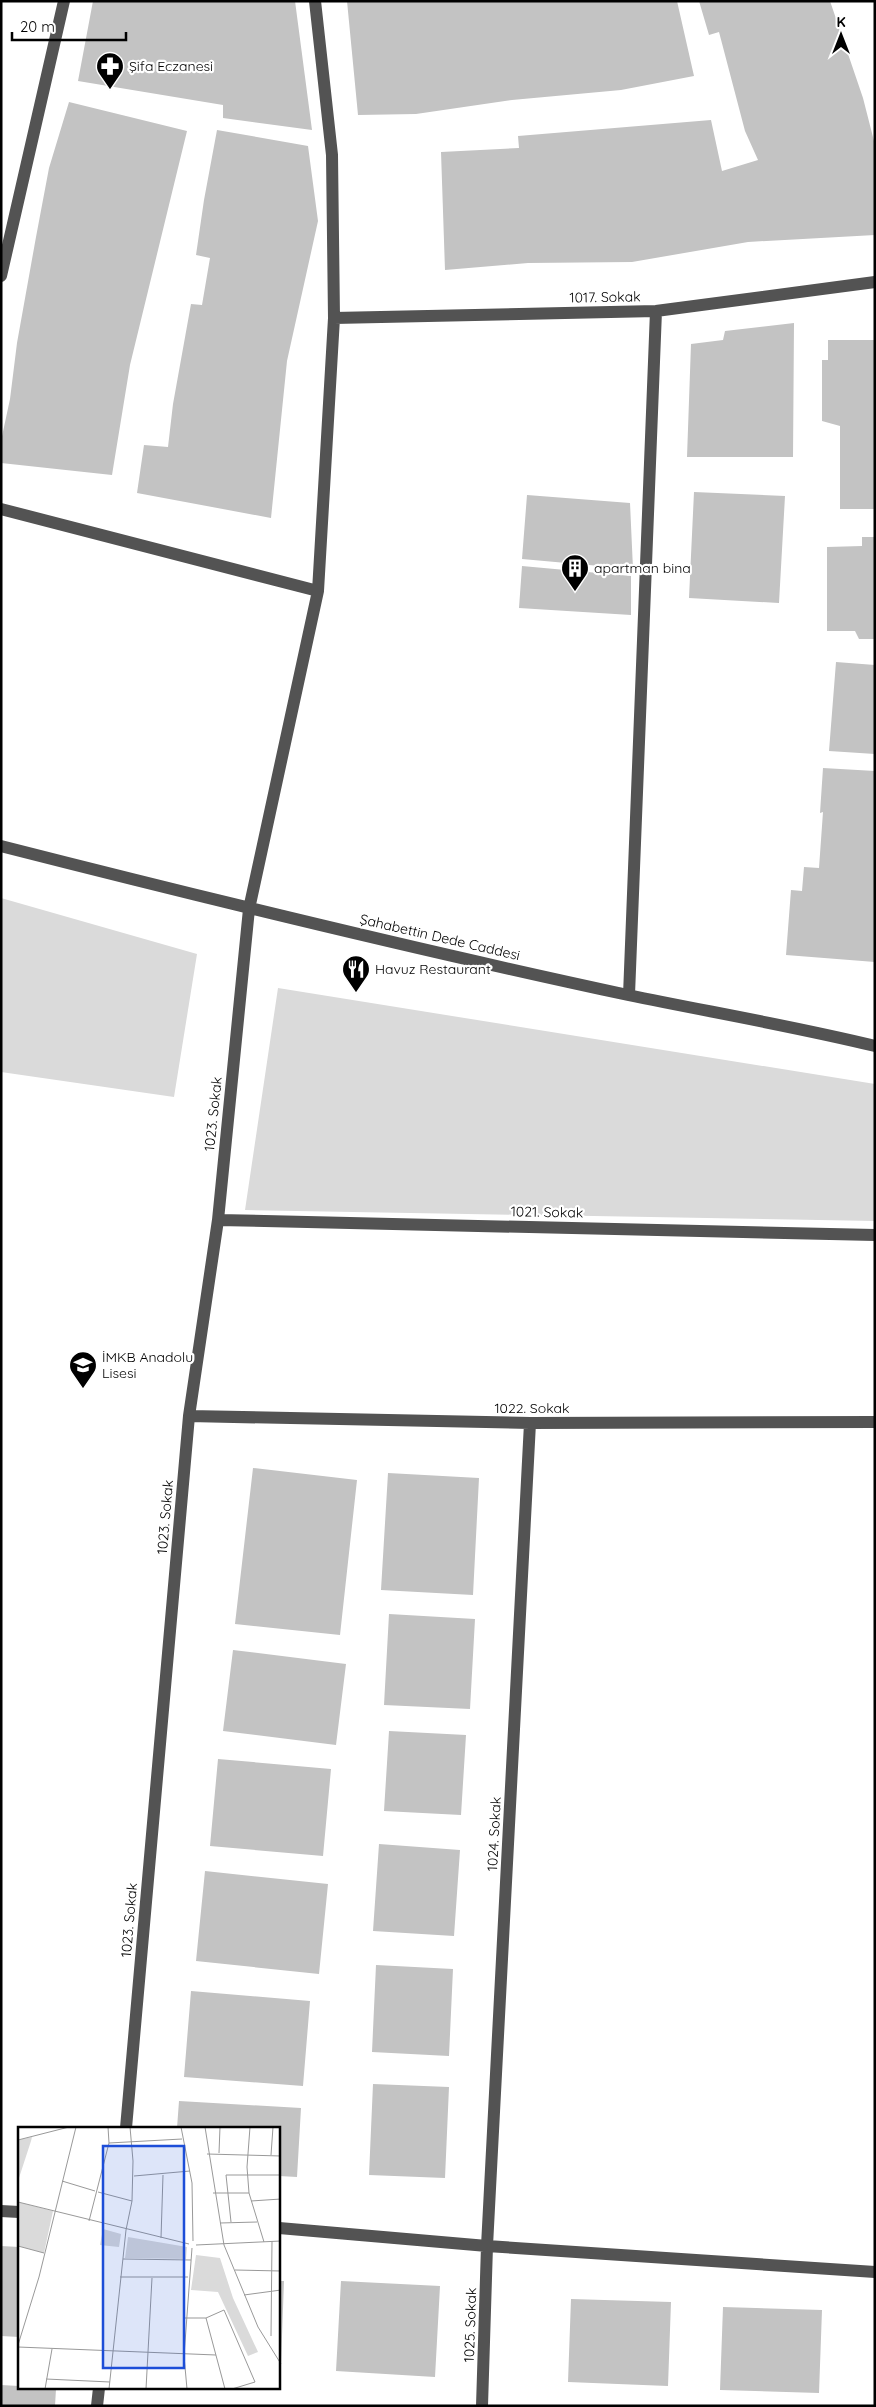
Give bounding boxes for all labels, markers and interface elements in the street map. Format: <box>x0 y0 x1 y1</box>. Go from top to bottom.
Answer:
scale bar <box>12 10 126 42</box>
north arrow <box>816 10 866 60</box>
text: K <box>836 13 846 31</box>
text: 20 m <box>20 17 55 36</box>
pharmacy icon: Şifa Eczanesi <box>95 51 125 90</box>
place label: Şifa Eczanesi <box>129 57 213 75</box>
street label: 1017. Sokak <box>569 287 641 307</box>
building icon: apartman bina <box>560 553 590 592</box>
place label: apartman bina <box>594 559 691 577</box>
street label: Şahabettin Dede Caddesi <box>358 910 522 964</box>
restaurant icon: Havuz Restaurant <box>341 954 371 993</box>
place label: Havuz Restaurant <box>375 960 491 978</box>
street label: 1023. Sokak <box>200 1076 226 1152</box>
street label: 1021. Sokak <box>511 1202 583 1222</box>
place label: İMKB Anadolu Lisesi <box>102 1348 193 1382</box>
school or university icon: İMKB Anadolu Lisesi <box>68 1350 98 1389</box>
street label: 1022. Sokak <box>494 1399 570 1417</box>
street label: 1023. Sokak <box>153 1479 177 1555</box>
street label: 1024. Sokak <box>483 1796 505 1872</box>
street label: 1023. Sokak <box>117 1882 141 1958</box>
inset map <box>18 2127 280 2390</box>
street label: 1025. Sokak <box>460 2287 480 2363</box>

